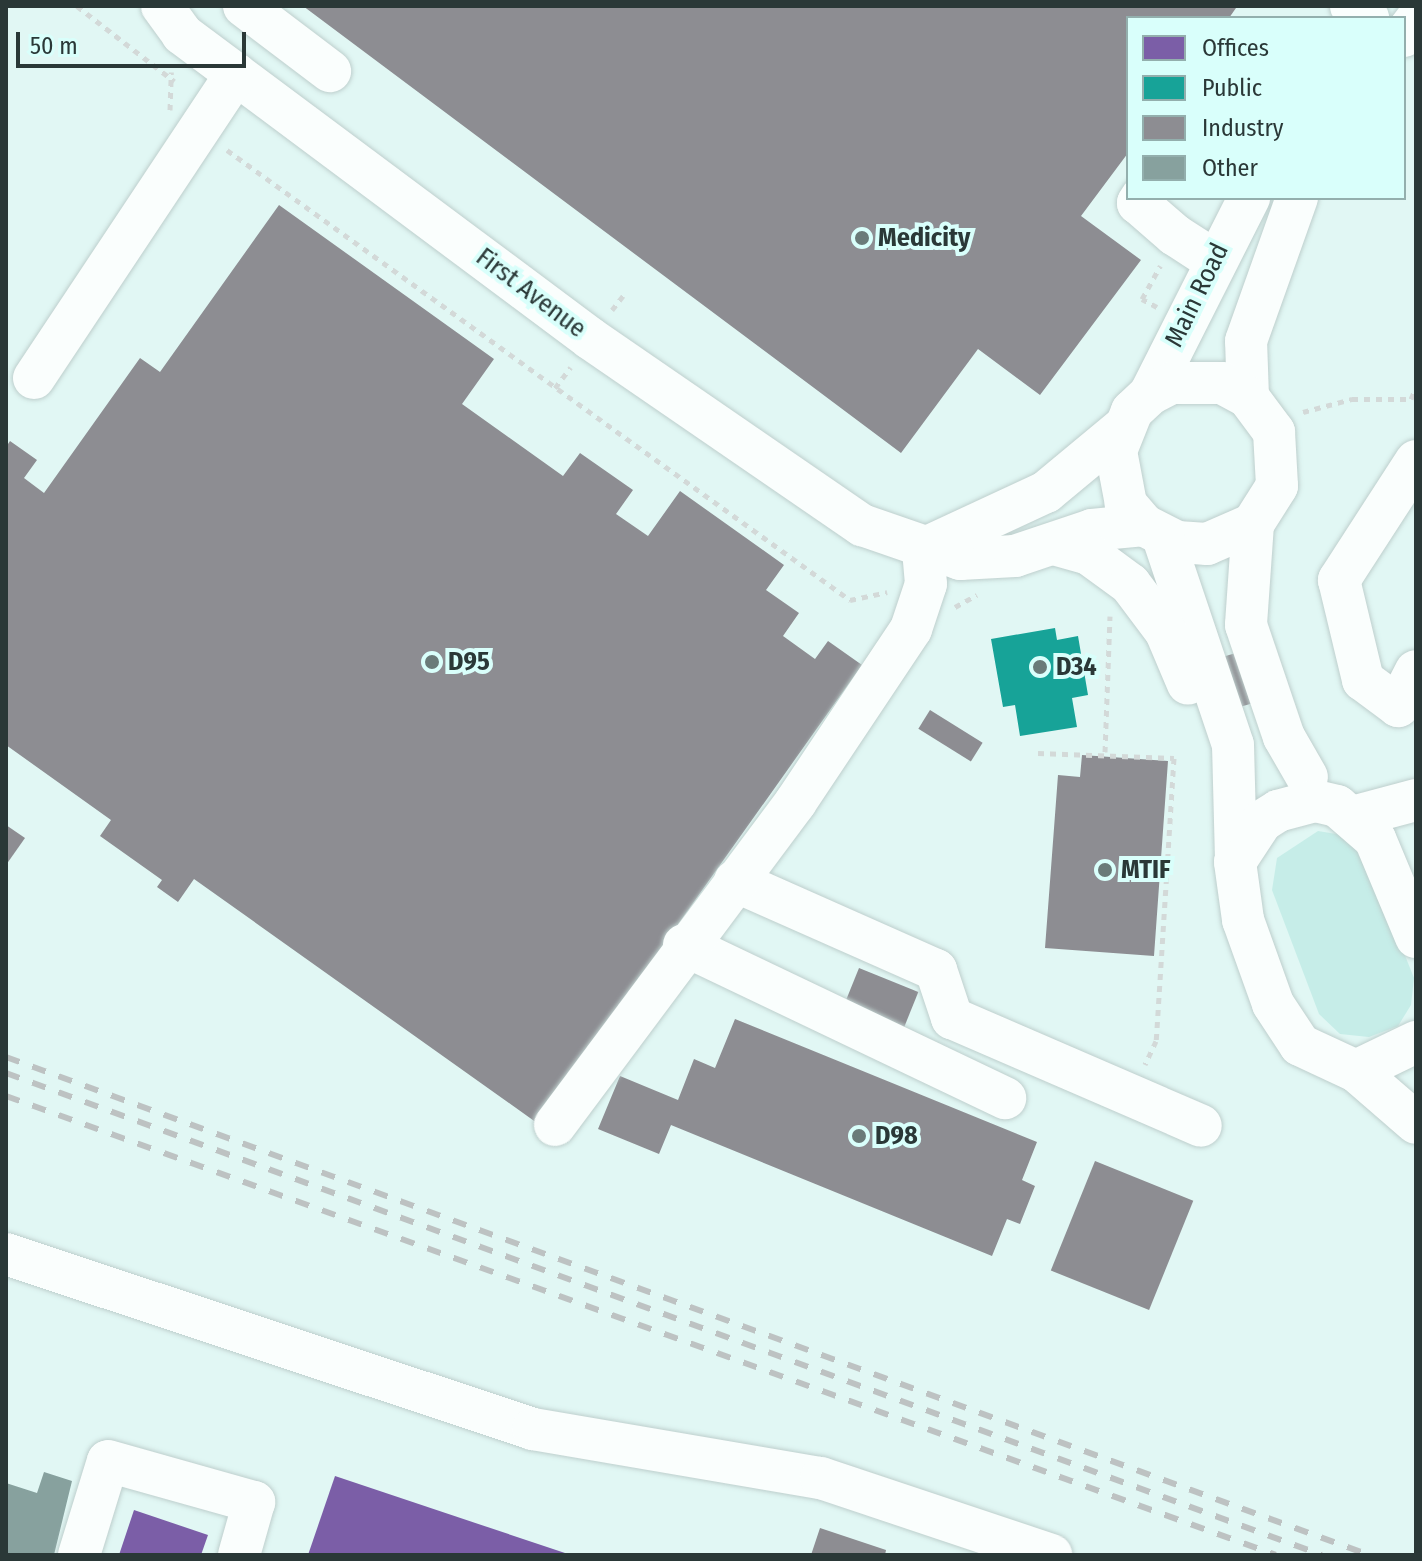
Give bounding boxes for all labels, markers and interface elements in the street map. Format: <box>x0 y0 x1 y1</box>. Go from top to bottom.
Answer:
scale bar <box>20 16 250 66</box>
legend <box>1126 16 1406 200</box>
text: 50 m <box>30 32 78 60</box>
text: Offices <box>1202 34 1269 62</box>
text: Public <box>1202 74 1262 102</box>
text: Industry <box>1202 114 1284 142</box>
text: Other <box>1202 154 1258 182</box>
place label: Medicity <box>878 222 970 254</box>
marker: Medicity <box>853 229 871 247</box>
street label: Main Road <box>1159 238 1235 352</box>
street label: First Avenue <box>470 242 592 344</box>
place label: D95 <box>448 646 490 678</box>
place label: D34 <box>1056 651 1097 683</box>
marker: D95 <box>423 653 441 671</box>
marker: D34 <box>1031 658 1049 676</box>
place label: MTIF <box>1121 854 1170 886</box>
marker: MTIF <box>1096 861 1114 879</box>
place label: D98 <box>875 1120 918 1152</box>
marker: D98 <box>850 1127 868 1145</box>

